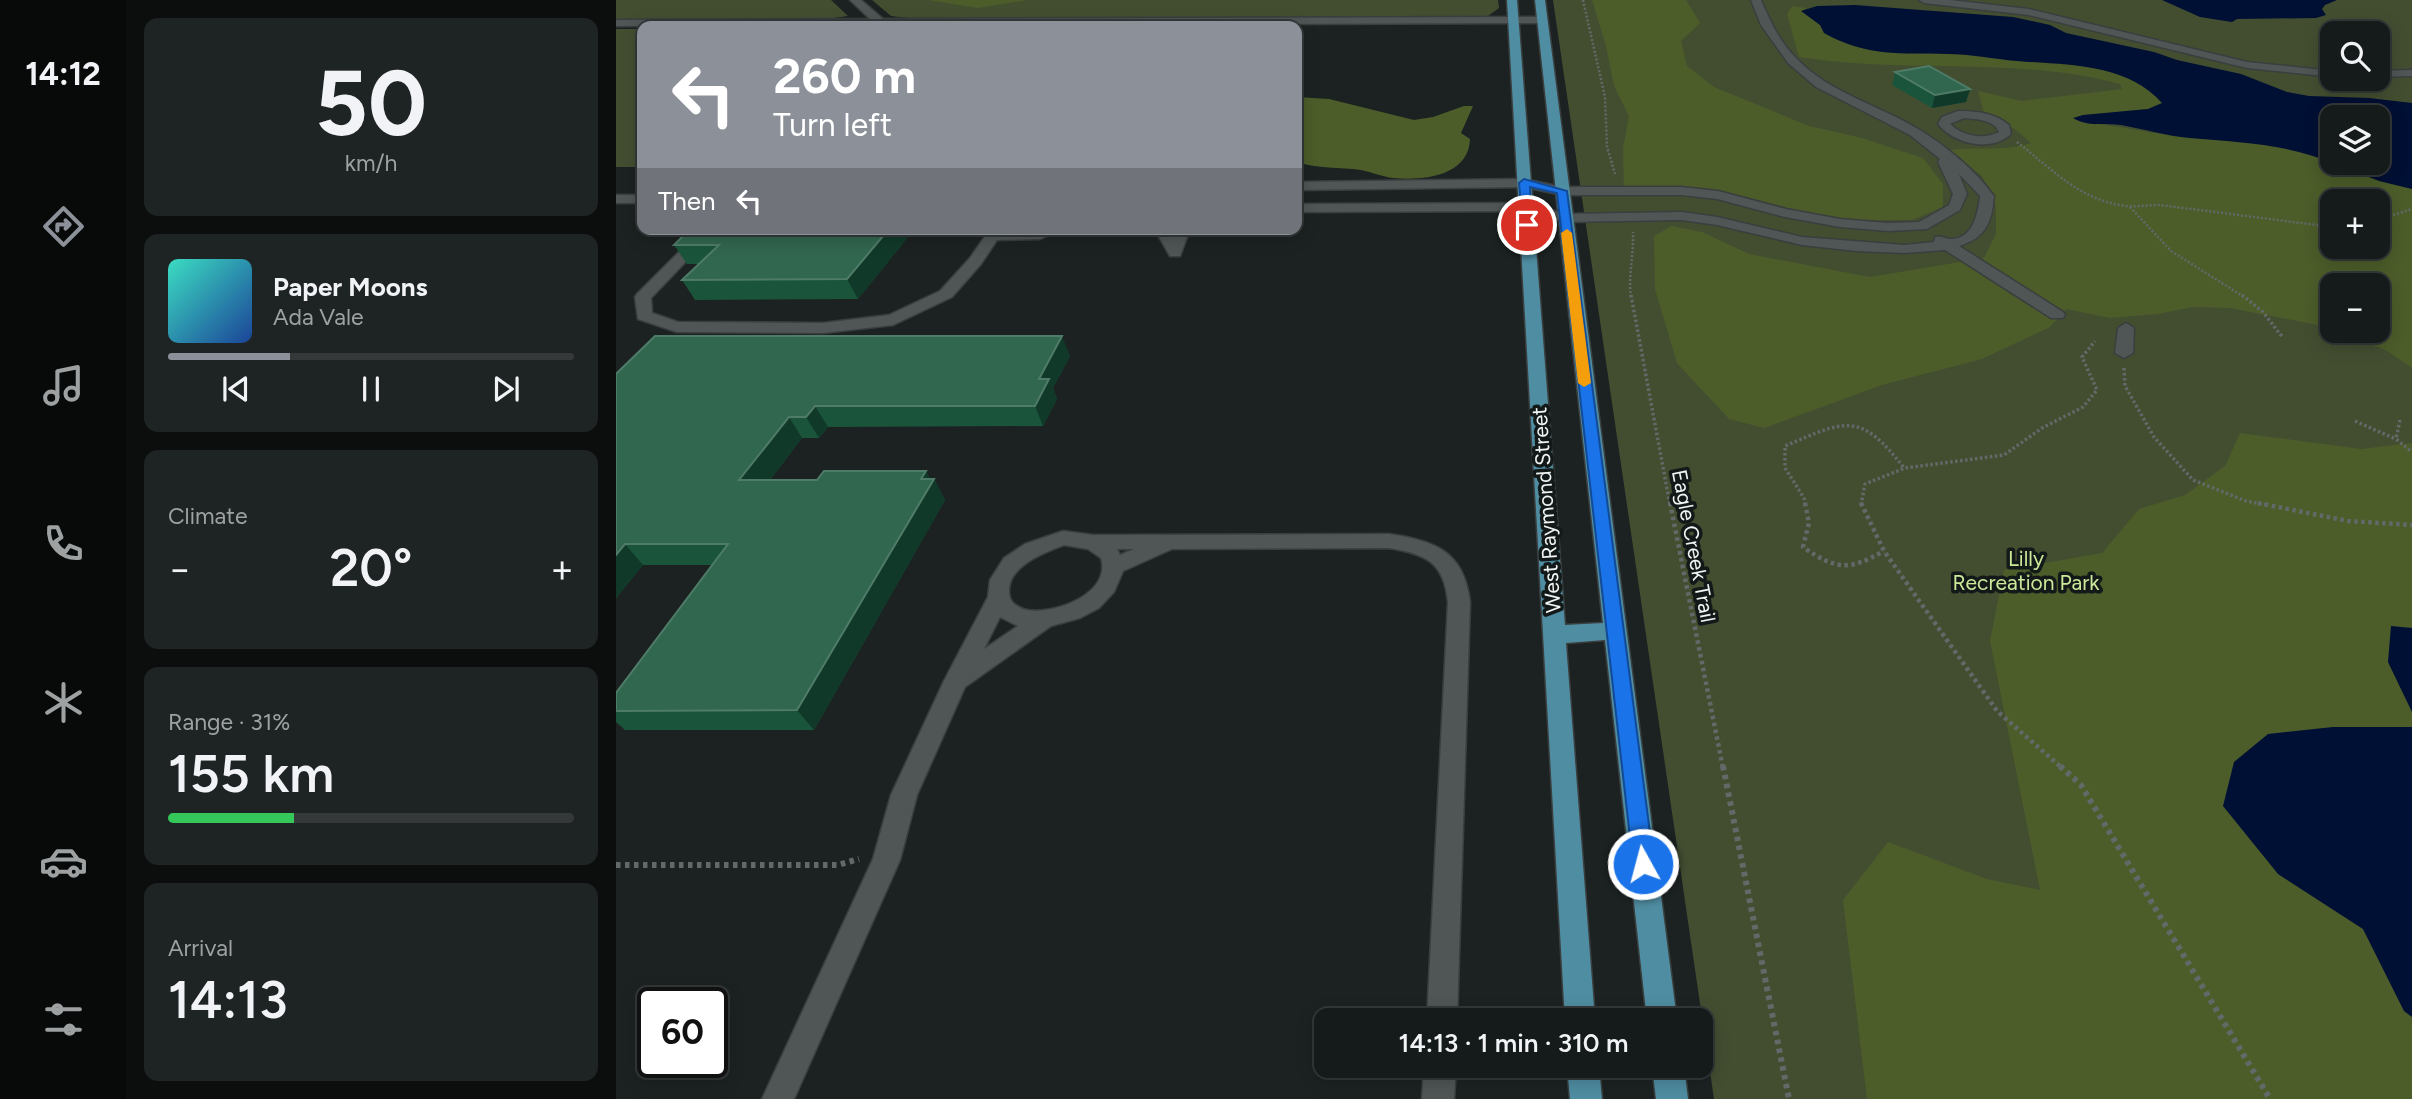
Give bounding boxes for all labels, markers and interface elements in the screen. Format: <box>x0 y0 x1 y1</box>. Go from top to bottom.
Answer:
map controls <box>2320 21 2390 343</box>
button: search <box>2320 21 2390 91</box>
text: 260 m <box>773 46 916 105</box>
text: 50 <box>315 49 427 158</box>
icon: left <box>658 49 749 140</box>
text: 14:12 <box>25 55 101 93</box>
button: layers <box>2320 105 2390 175</box>
text: Turn left <box>773 106 892 144</box>
text: km/h <box>345 149 397 177</box>
icon: left <box>730 182 768 220</box>
text: Then <box>658 185 716 217</box>
button: + <box>2320 189 2390 259</box>
pin <box>1497 195 1557 255</box>
icon: directions <box>39 202 88 251</box>
icon: arrive <box>1508 206 1546 244</box>
text: Paper Moons <box>273 271 428 303</box>
button: − <box>2320 273 2390 343</box>
text: Ada Vale <box>273 303 364 331</box>
icon: music <box>39 361 88 410</box>
icon: previous <box>217 370 255 408</box>
icon: pause <box>352 370 390 408</box>
icon: next <box>487 370 525 408</box>
street label: West Raymond Street <box>1526 406 1566 614</box>
street label: Eagle Creek Trail <box>1667 467 1721 625</box>
text: Climate <box>168 502 247 530</box>
icon: phone <box>39 519 88 568</box>
text: 20° <box>330 537 412 599</box>
text: − <box>168 546 192 592</box>
text: + <box>550 546 574 592</box>
park label: Lilly Recreation Park <box>1952 546 2100 595</box>
icon: climate <box>39 678 88 727</box>
text: Range · 31% <box>168 708 290 736</box>
text: 155 km <box>168 743 334 805</box>
position arrow <box>1606 827 1680 901</box>
icon: car <box>39 837 88 886</box>
text: Arrival <box>168 934 233 962</box>
text: 14:13 <box>168 969 288 1031</box>
speed limit sign: 60 <box>637 987 728 1078</box>
icon: filters <box>39 995 88 1044</box>
text: 14:13 · 1 min · 310 m <box>1399 1027 1628 1059</box>

